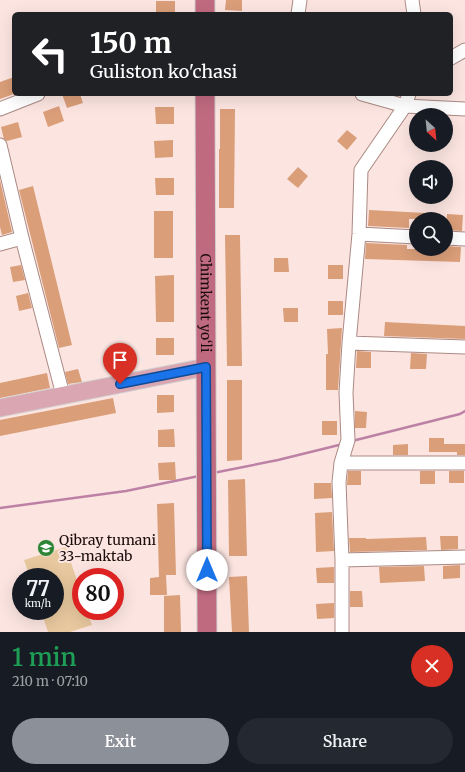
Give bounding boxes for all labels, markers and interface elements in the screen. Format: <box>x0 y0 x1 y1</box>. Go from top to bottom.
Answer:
text: 150 m <box>90 25 172 61</box>
icon: left <box>24 28 76 80</box>
text: Guliston ko'chasi <box>90 60 237 83</box>
north arrow <box>409 108 453 152</box>
map controls <box>409 108 453 256</box>
button: sound <box>409 160 453 204</box>
button: search <box>409 212 453 256</box>
street label: Chimkent yo‘li <box>197 253 215 353</box>
pin <box>103 343 137 384</box>
icon: arrive <box>109 349 131 371</box>
place label: Qibray tumani 33-maktab <box>59 531 157 565</box>
school or university icon: Qibray tumani 33-maktab <box>36 538 56 558</box>
position arrow <box>186 549 228 591</box>
speed limit sign: 80 <box>72 568 124 620</box>
text: 77 <box>26 576 50 601</box>
text: km/h <box>25 597 51 610</box>
text: 1 min <box>12 642 77 673</box>
button: close <box>411 645 453 687</box>
text: 210 m · 07:10 <box>12 673 88 690</box>
button: Exit <box>12 718 229 764</box>
button: Share <box>237 718 453 764</box>

